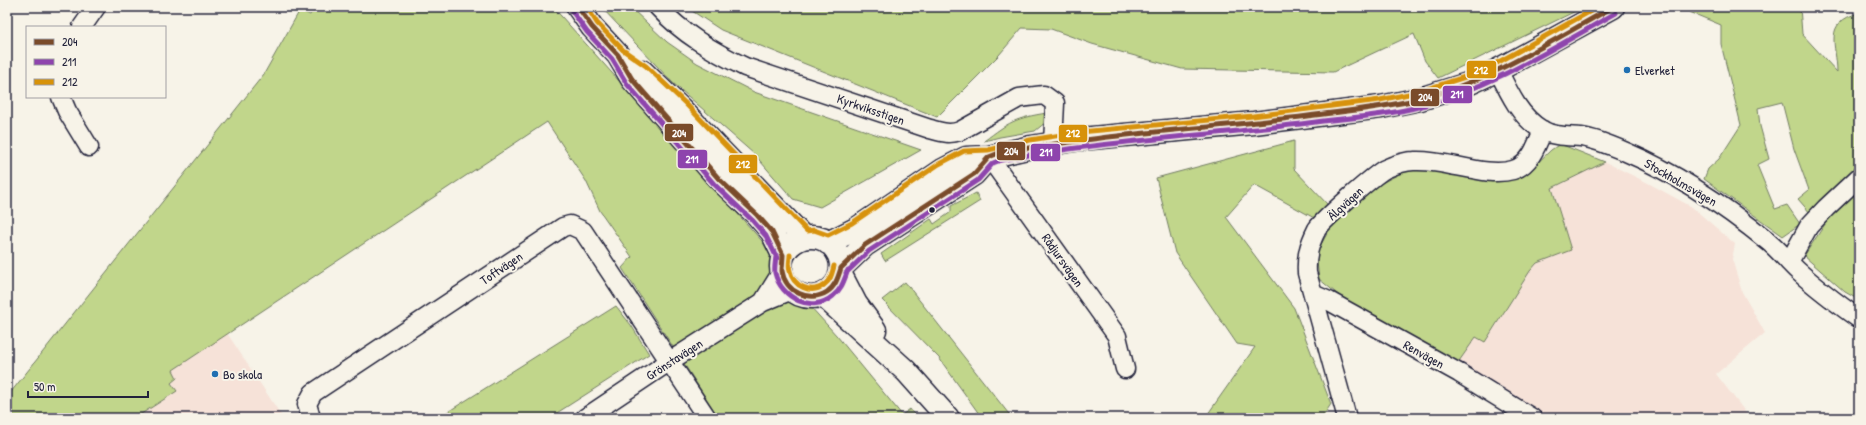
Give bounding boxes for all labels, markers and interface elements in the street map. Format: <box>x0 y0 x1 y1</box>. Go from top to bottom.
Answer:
legend <box>26 26 166 98</box>
text: 204 <box>62 33 78 50</box>
text: 211 <box>62 53 76 70</box>
line badge: 212 <box>1466 60 1497 79</box>
place label: Elverket <box>1635 61 1675 79</box>
text: 212 <box>1474 63 1489 77</box>
marker: Elverket <box>1622 65 1632 75</box>
text: 212 <box>62 73 78 90</box>
line badge: 211 <box>1442 85 1473 104</box>
text: 211 <box>1450 87 1464 101</box>
line badge: 204 <box>1410 88 1440 107</box>
street label: Kyrkviksstigen <box>835 89 907 129</box>
text: 204 <box>1418 90 1432 104</box>
line badge: 204 <box>664 123 694 142</box>
line badge: 212 <box>1058 124 1088 143</box>
text: 204 <box>672 126 686 140</box>
text: 212 <box>1066 126 1081 140</box>
line badge: 204 <box>996 141 1026 161</box>
line badge: 211 <box>1030 143 1061 162</box>
text: 204 <box>1004 144 1018 158</box>
text: 211 <box>1039 145 1053 159</box>
line badge: 211 <box>677 149 708 169</box>
text: 211 <box>685 152 699 166</box>
line badge: 212 <box>728 154 758 174</box>
street label: Stockholmsvägen <box>1641 154 1721 210</box>
text: 212 <box>736 157 751 171</box>
street label: Älgvägen <box>1323 182 1367 224</box>
unlabelled marker <box>927 205 937 215</box>
street label: Rådjursvägen <box>1038 230 1088 290</box>
street label: Toftvägen <box>476 247 526 289</box>
street label: Grönstavägen <box>642 334 706 384</box>
street label: Renvägen <box>1400 335 1448 373</box>
place label: Bo skola <box>223 365 262 383</box>
marker: Bo skola <box>210 369 220 379</box>
scale bar <box>28 373 148 399</box>
text: 50 m <box>34 378 55 395</box>

